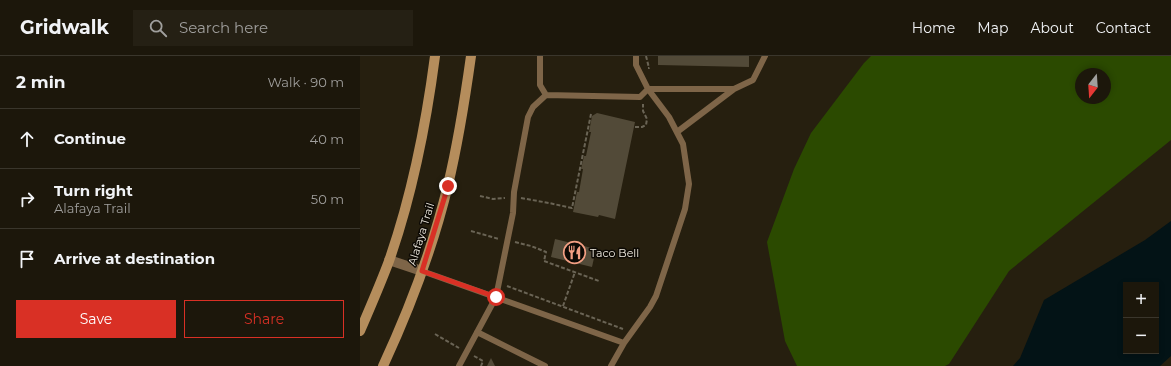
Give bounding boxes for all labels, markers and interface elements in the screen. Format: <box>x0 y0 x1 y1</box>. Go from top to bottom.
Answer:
search box <box>133 10 413 46</box>
text: Gridwalk <box>20 16 109 39</box>
icon: search <box>147 17 169 39</box>
text: Search here <box>179 18 268 37</box>
text: Home <box>912 19 955 37</box>
text: Map <box>977 19 1008 37</box>
text: About <box>1030 19 1074 37</box>
text: Contact <box>1096 19 1151 37</box>
north arrow <box>1075 68 1111 104</box>
text: 2 min <box>16 72 66 92</box>
text: Walk · 90 m <box>268 74 344 90</box>
icon: ahead <box>16 128 38 150</box>
text: Continue <box>54 129 126 148</box>
text: 40 m <box>310 131 344 147</box>
route end <box>439 177 457 195</box>
text: Turn right <box>54 181 133 200</box>
icon: right <box>16 188 38 210</box>
text: 50 m <box>311 191 344 207</box>
text: Alafaya Trail <box>54 200 131 216</box>
street label: Alafaya Trail <box>405 201 437 267</box>
restaurant icon: Taco Bell <box>561 240 587 266</box>
place label: Taco Bell <box>590 246 639 260</box>
icon: arrive <box>16 248 38 270</box>
text: Arrive at destination <box>54 249 215 268</box>
map controls <box>1123 282 1159 354</box>
button: + <box>1123 282 1159 318</box>
route start <box>487 288 505 306</box>
button: Save <box>16 300 176 338</box>
button: Share <box>184 300 344 338</box>
button: − <box>1123 318 1159 354</box>

